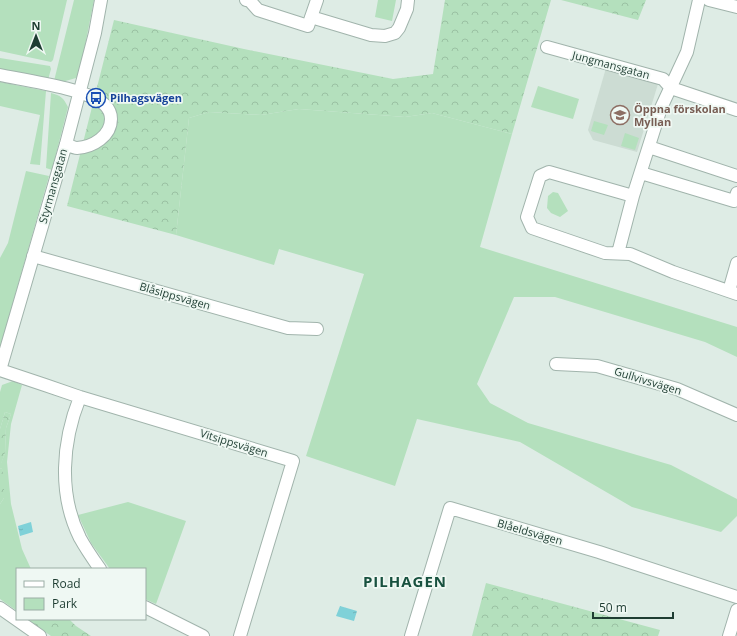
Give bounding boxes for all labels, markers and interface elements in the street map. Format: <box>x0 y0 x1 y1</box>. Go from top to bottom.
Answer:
north arrow <box>16 16 56 56</box>
text: N <box>32 18 40 33</box>
street label: Jungmansgatan <box>570 47 652 82</box>
bus stop icon: Pilhagsvägen <box>85 87 107 109</box>
place label: Pilhagsvägen <box>110 90 182 105</box>
place label: Öppna förskolan Myllan <box>634 101 726 129</box>
school or university icon: Öppna förskolan Myllan <box>609 104 631 126</box>
street label: Styrmansgatan <box>35 147 70 225</box>
street label: Blåsippsvägen <box>138 278 212 313</box>
street label: Gullvivsvägen <box>613 363 684 398</box>
street label: Vitsippsvägen <box>198 425 270 460</box>
street label: Blåeldsvägen <box>496 515 565 548</box>
legend <box>16 568 146 620</box>
district label: PILHAGEN <box>363 571 447 591</box>
text: Road <box>52 575 81 592</box>
scale bar <box>593 594 673 620</box>
text: Park <box>52 595 78 612</box>
text: 50 m <box>599 599 627 616</box>

